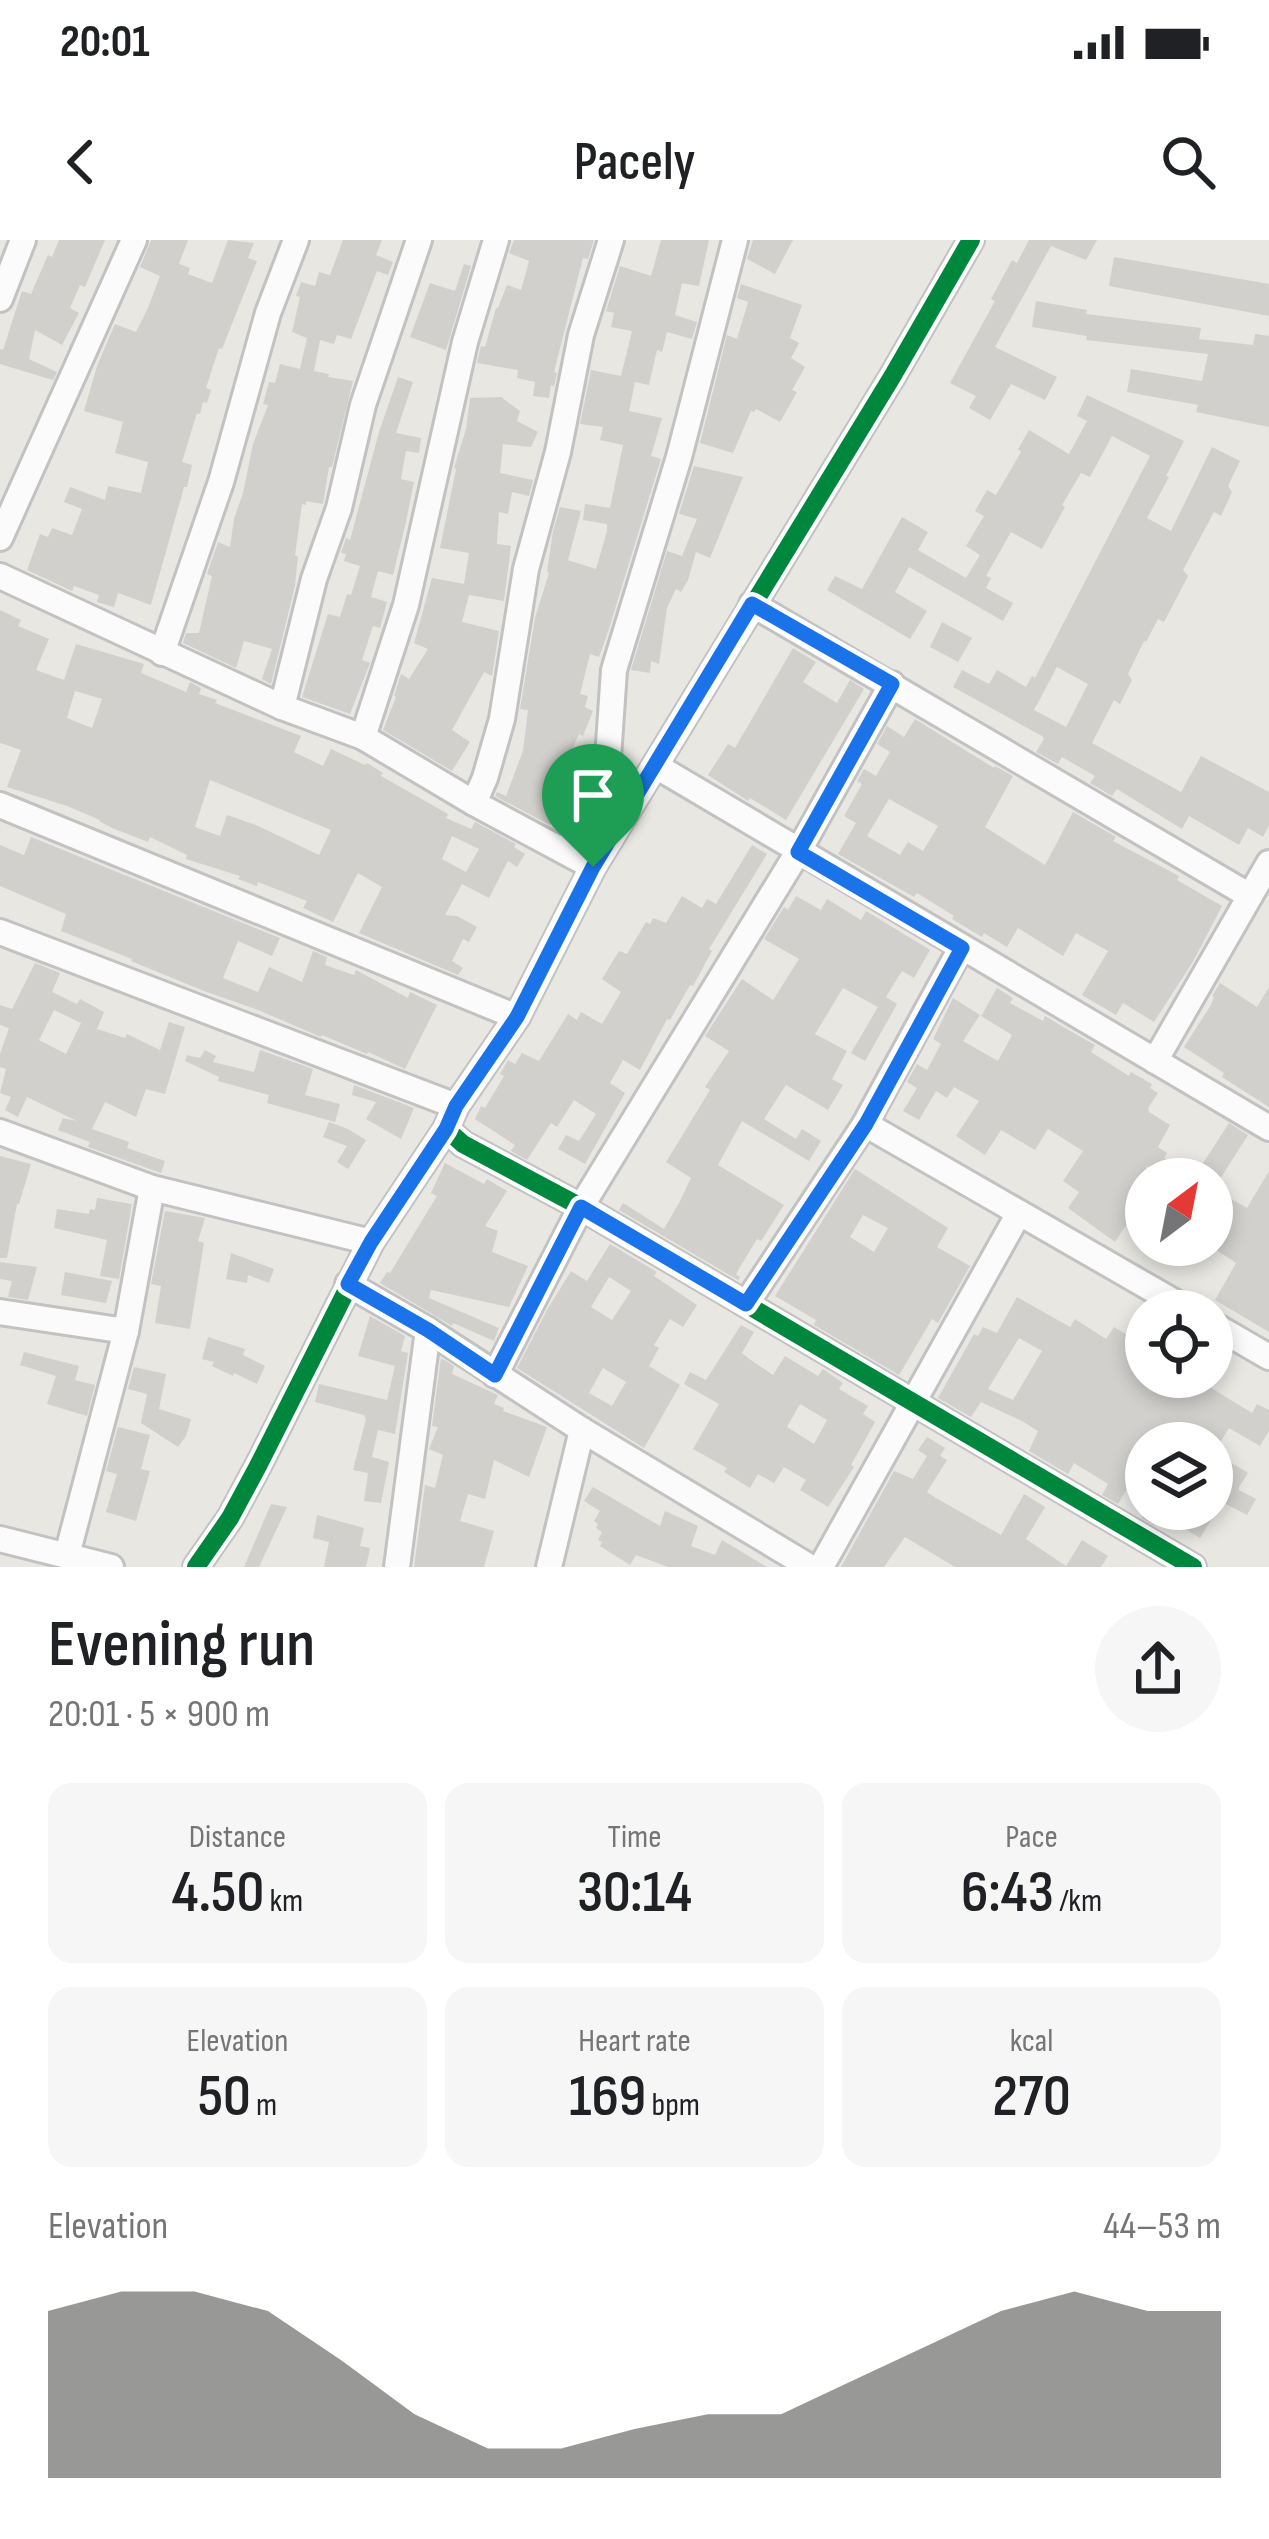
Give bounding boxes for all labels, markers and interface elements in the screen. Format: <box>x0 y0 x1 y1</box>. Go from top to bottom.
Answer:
text: 20:01 <box>60 15 150 70</box>
icon: back <box>48 129 114 195</box>
icon: search <box>1155 129 1221 195</box>
text: Pacely <box>574 130 695 195</box>
pin <box>542 744 644 867</box>
icon: arrive <box>560 762 626 828</box>
north arrow <box>1125 1158 1233 1266</box>
map controls <box>1125 1158 1233 1530</box>
button: locate <box>1125 1290 1233 1398</box>
button: layers <box>1125 1422 1233 1530</box>
text: Evening run <box>48 1606 315 1685</box>
button: share <box>1095 1606 1221 1732</box>
text: 20:01 · 5 × 900 m <box>48 1691 270 1738</box>
text: Distance <box>189 1817 286 1857</box>
text: Time <box>608 1817 662 1857</box>
text: Pace <box>1005 1817 1058 1857</box>
text: 4.50 <box>172 1857 264 1929</box>
text: 30:14 <box>577 1857 692 1929</box>
text: 6:43 <box>961 1857 1054 1929</box>
text: km <box>264 1881 303 1921</box>
text: /km <box>1054 1881 1102 1921</box>
text: Elevation <box>187 2021 288 2061</box>
text: Heart rate <box>578 2021 691 2061</box>
text: kcal <box>1010 2021 1053 2061</box>
text: 50 <box>198 2061 251 2133</box>
text: 169 <box>569 2061 646 2133</box>
text: 270 <box>992 2061 1071 2133</box>
text: m <box>251 2085 277 2125</box>
text: bpm <box>646 2085 700 2125</box>
text: Elevation <box>48 2203 168 2250</box>
text: 44–53 m <box>1103 2203 1221 2250</box>

